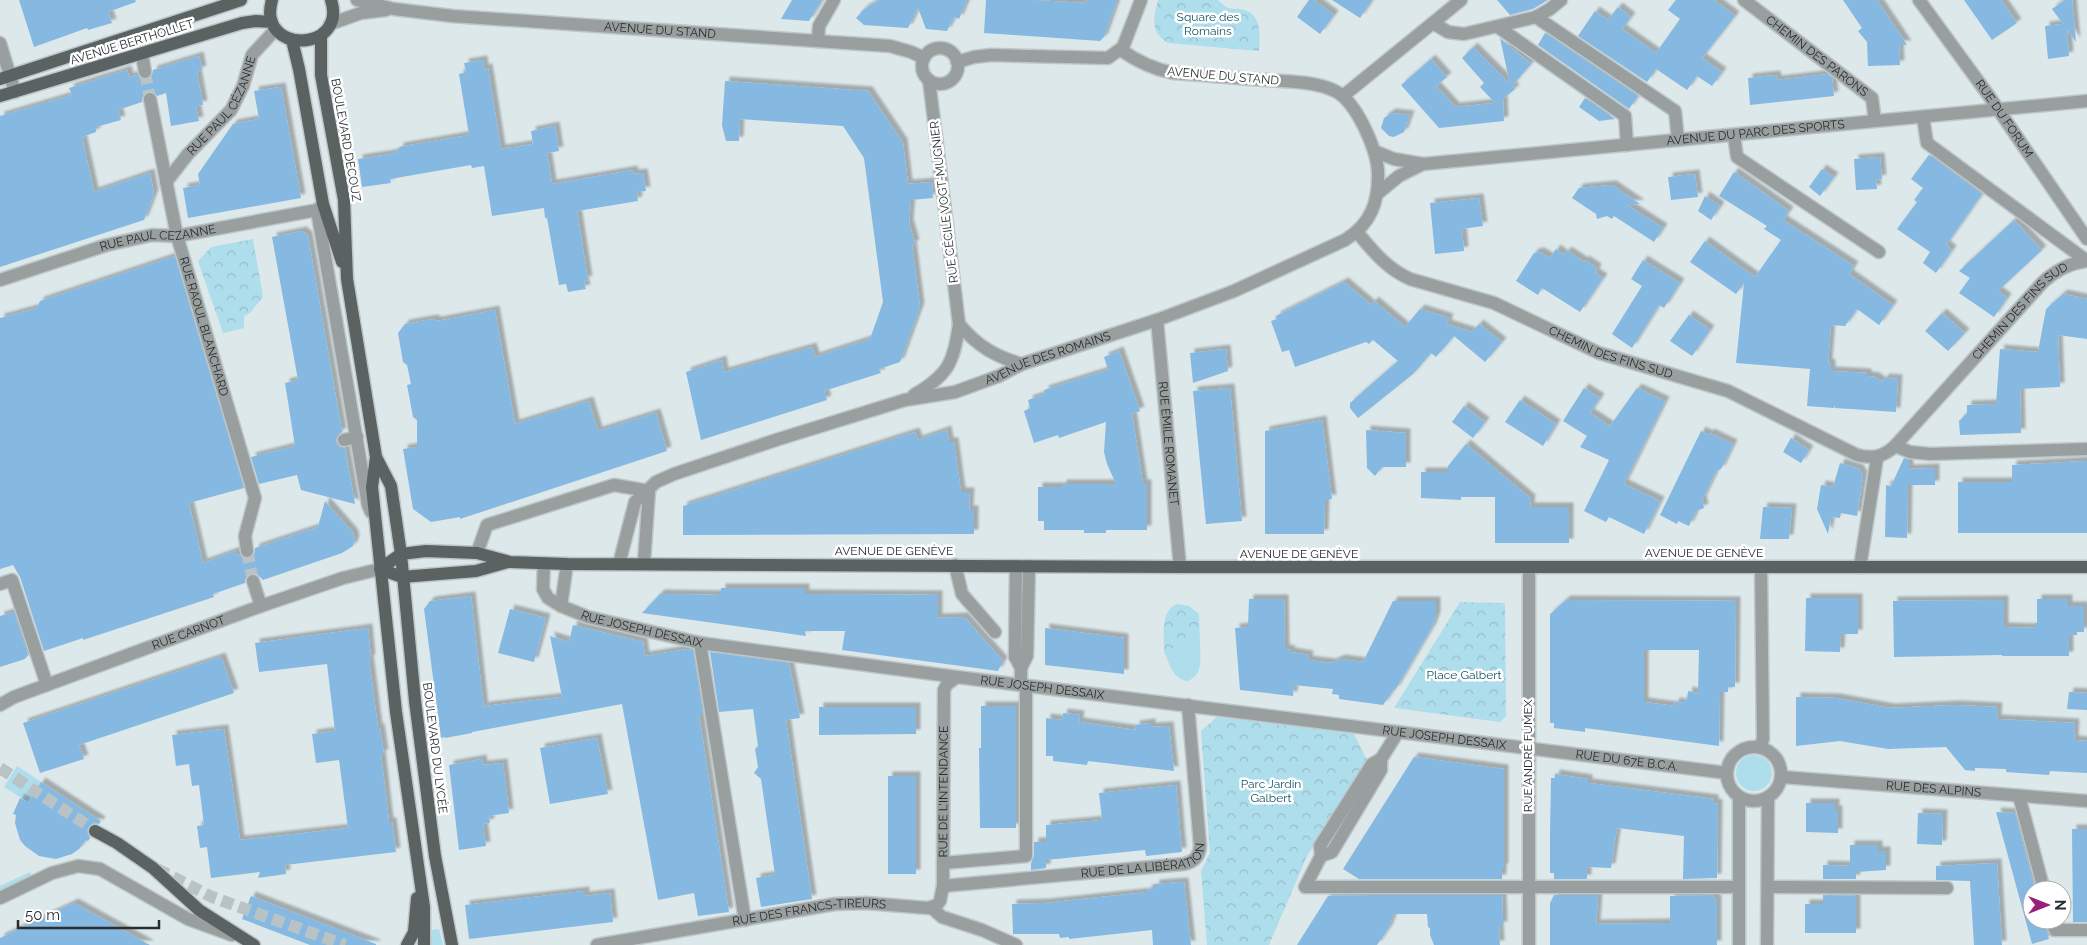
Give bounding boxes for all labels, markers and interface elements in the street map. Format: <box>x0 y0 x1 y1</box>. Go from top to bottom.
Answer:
park label: Square des Romains <box>1177 10 1240 38</box>
street label: CHEMIN DES PARONS <box>1763 12 1871 99</box>
street label: AVENUE BERTHOLLET <box>69 16 196 67</box>
street label: AVENUE DU STAND <box>604 19 717 41</box>
street label: RUE PAUL CÉZANNE <box>184 54 258 158</box>
street label: AVENUE DU STAND <box>1167 64 1280 88</box>
street label: BOULEVARD DECOUZ <box>328 77 364 203</box>
street label: RUE DU FORUM <box>1972 77 2036 160</box>
street label: AVENUE DU PARC DES SPORTS <box>1666 117 1845 148</box>
street label: RUE CÉCILE VOGT-MUGNIER <box>927 120 961 284</box>
street label: RUE PAUL CEZANNE <box>98 222 217 254</box>
street label: RUE RAOUL BLANCHARD <box>177 255 231 398</box>
street label: CHEMIN DES FINS SUD <box>1969 260 2071 363</box>
street label: CHEMIN DES FINS SUD <box>1547 323 1675 381</box>
street label: AVENUE DES ROMAINS <box>983 329 1112 387</box>
street label: RUE ÉMILE ROMANET <box>1156 381 1181 507</box>
street label: AVENUE DE GENÈVE <box>835 544 953 558</box>
street label: AVENUE DE GENÈVE <box>1645 546 1763 560</box>
street label: AVENUE DE GENÈVE <box>1240 547 1358 561</box>
street label: RUE JOSEPH DESSAIX <box>579 608 705 651</box>
street label: RUE CARNOT <box>150 613 227 653</box>
park label: Place Galbert <box>1427 668 1501 682</box>
street label: RUE JOSEPH DESSAIX <box>980 673 1106 702</box>
street label: BOULEVARD DU LYCÉE <box>420 682 450 814</box>
street label: RUE ANDRÉ FUMEX <box>1521 699 1535 812</box>
street label: RUE JOSEPH DESSAIX <box>1382 723 1507 752</box>
street label: RUE DE L'INTENDANCE <box>936 726 951 857</box>
street label: RUE DU 67E B.C.A. <box>1575 747 1679 774</box>
park label: Parc Jardin Galbert <box>1241 777 1301 805</box>
street label: RUE DES ALPINS <box>1885 778 1982 800</box>
street label: RUE DE LA LIBÉRATION <box>1080 842 1207 880</box>
north arrow <box>2022 880 2072 930</box>
street label: RUE DES FRANCS-TIREURS <box>731 896 887 929</box>
scale bar <box>18 898 159 930</box>
text: N <box>2052 900 2068 910</box>
text: 50 m <box>25 906 60 924</box>

